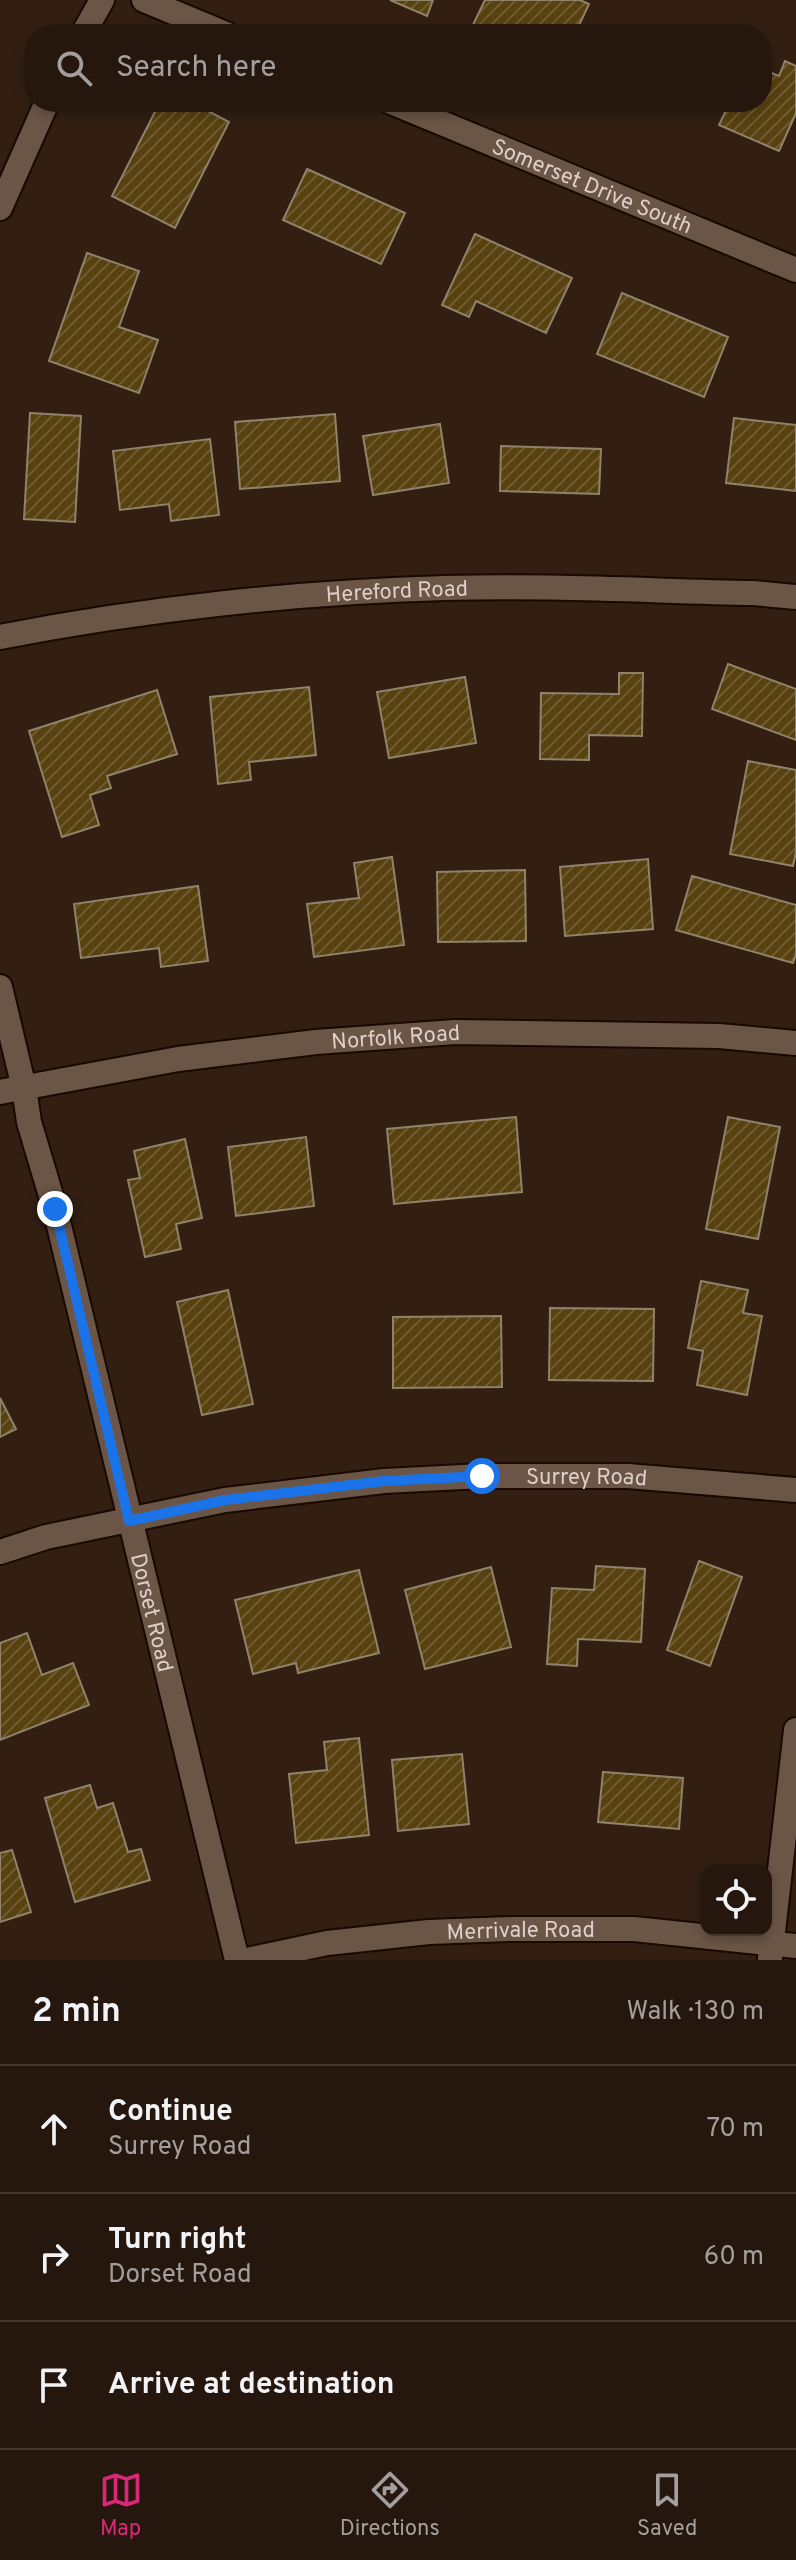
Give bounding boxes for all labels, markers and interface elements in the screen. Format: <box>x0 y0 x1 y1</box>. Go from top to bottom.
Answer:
search box <box>24 24 772 112</box>
icon: search <box>52 46 96 90</box>
text: Search here <box>116 50 276 87</box>
street label: Somerset Drive South <box>487 134 696 241</box>
street label: Hereford Road <box>325 576 468 610</box>
street label: Norfolk Road <box>331 1021 461 1057</box>
route end <box>37 1191 73 1227</box>
route start <box>464 1458 500 1494</box>
street label: Surrey Road <box>526 1465 648 1494</box>
street label: Dorset Road <box>123 1551 178 1675</box>
map controls <box>700 1864 772 1936</box>
button: locate <box>700 1864 772 1936</box>
street label: Merrivale Road <box>446 1918 595 1947</box>
text: 2 min <box>32 1991 121 2034</box>
text: Walk · 130 m <box>626 1996 764 2029</box>
text: Continue <box>108 2094 233 2131</box>
icon: ahead <box>32 2107 76 2151</box>
text: 70 m <box>706 2113 764 2146</box>
text: Surrey Road <box>108 2131 251 2164</box>
text: Turn right <box>108 2222 246 2259</box>
icon: right <box>32 2235 76 2279</box>
text: 60 m <box>704 2241 764 2274</box>
text: Dorset Road <box>108 2259 252 2292</box>
icon: arrive <box>32 2363 76 2407</box>
text: Arrive at destination <box>108 2367 394 2404</box>
tab: Map <box>99 2468 143 2543</box>
tab: Directions <box>340 2468 440 2543</box>
tab: Saved <box>637 2468 697 2543</box>

